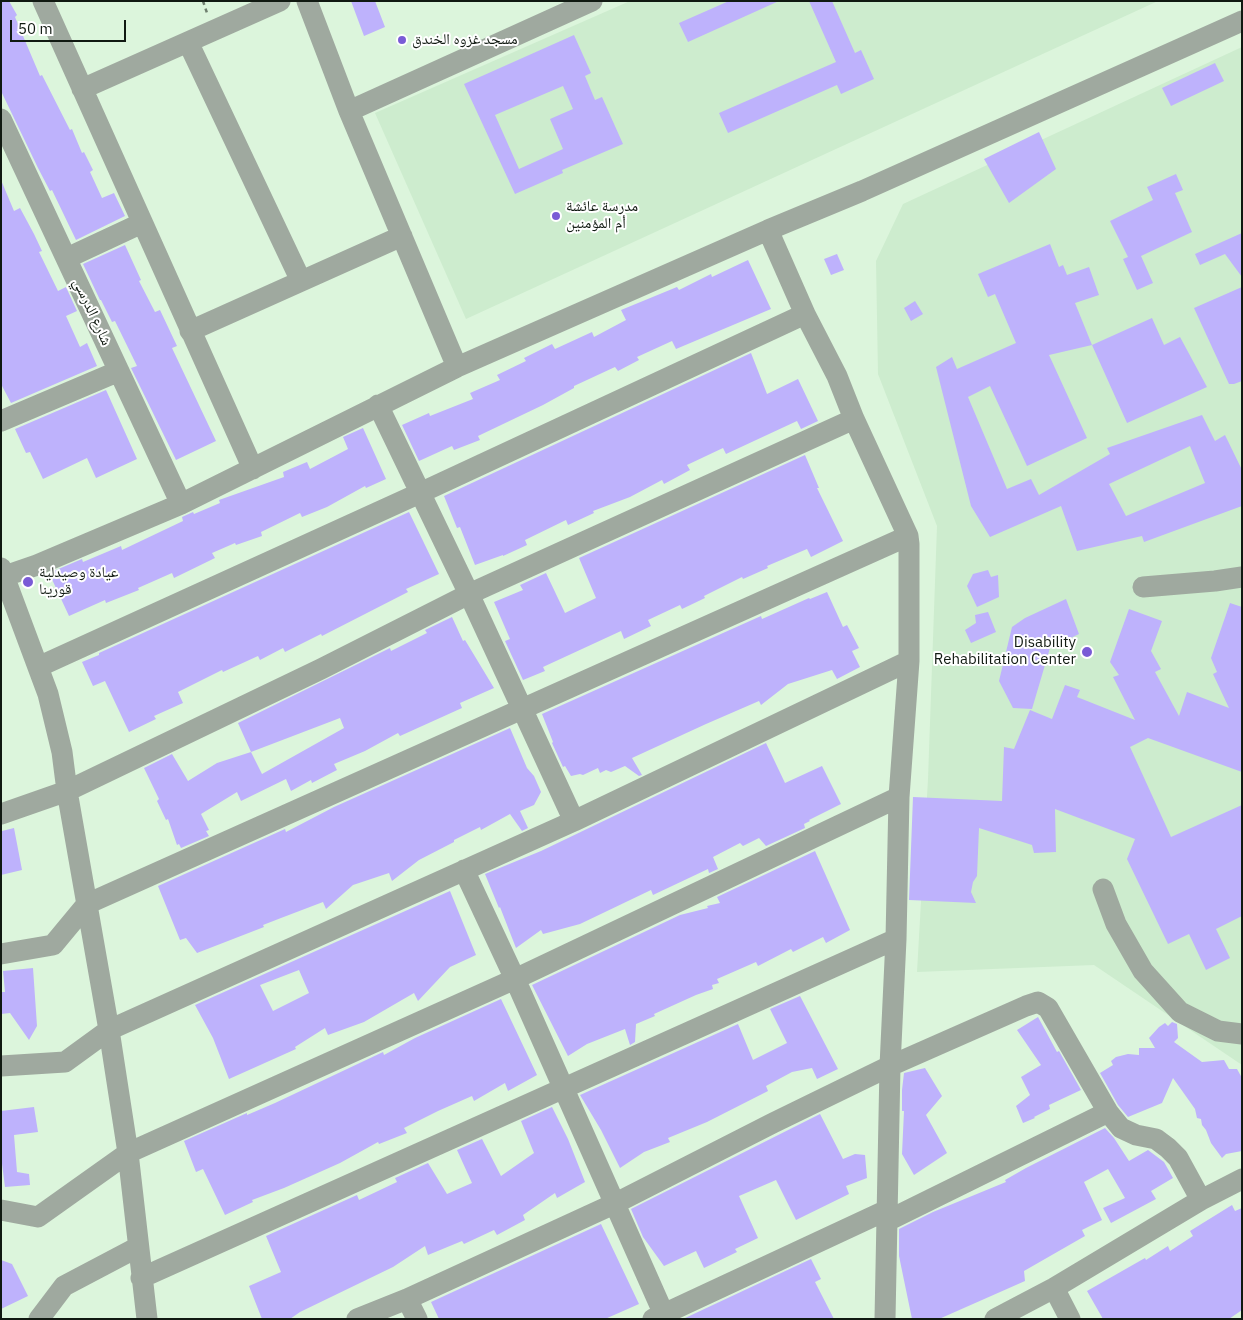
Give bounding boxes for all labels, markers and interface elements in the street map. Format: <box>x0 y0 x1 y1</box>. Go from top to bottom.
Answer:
scale bar <box>12 10 129 42</box>
text: 50 m <box>18 19 53 38</box>
place label: مسجد غزوه الخندق <box>412 31 518 49</box>
marker: مسجد غزوه الخندق <box>396 34 408 46</box>
place label: مدرسة عائشة أم المؤمنين <box>566 198 638 233</box>
marker: مدرسة عائشة أم المؤمنين <box>550 210 562 222</box>
street label: شارع الدرسي <box>69 276 115 348</box>
place label: عيادة وصيدلية قورينا <box>39 564 118 599</box>
marker: عيادة وصيدلية قورينا <box>21 575 35 589</box>
place label: Disability Rehabilitation Center <box>934 634 1076 669</box>
marker: Disability Rehabilitation Center <box>1080 645 1094 659</box>

